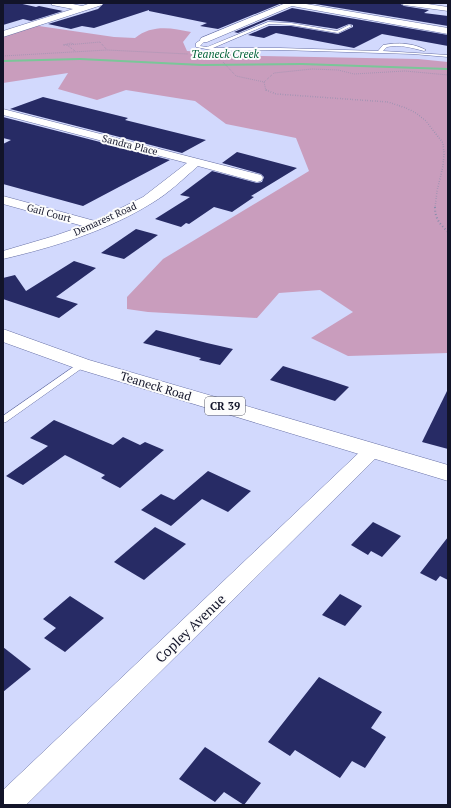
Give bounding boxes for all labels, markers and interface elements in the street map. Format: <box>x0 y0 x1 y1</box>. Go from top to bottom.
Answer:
water label: Teaneck Creek <box>191 47 259 61</box>
street label: Sandra Place <box>101 132 159 158</box>
street label: Demarest Road <box>72 199 139 239</box>
street label: Gail Court <box>25 201 73 225</box>
street label: Teaneck Road <box>119 368 194 404</box>
road number: CR 39 <box>205 397 245 415</box>
street label: Copley Avenue <box>151 589 229 667</box>

